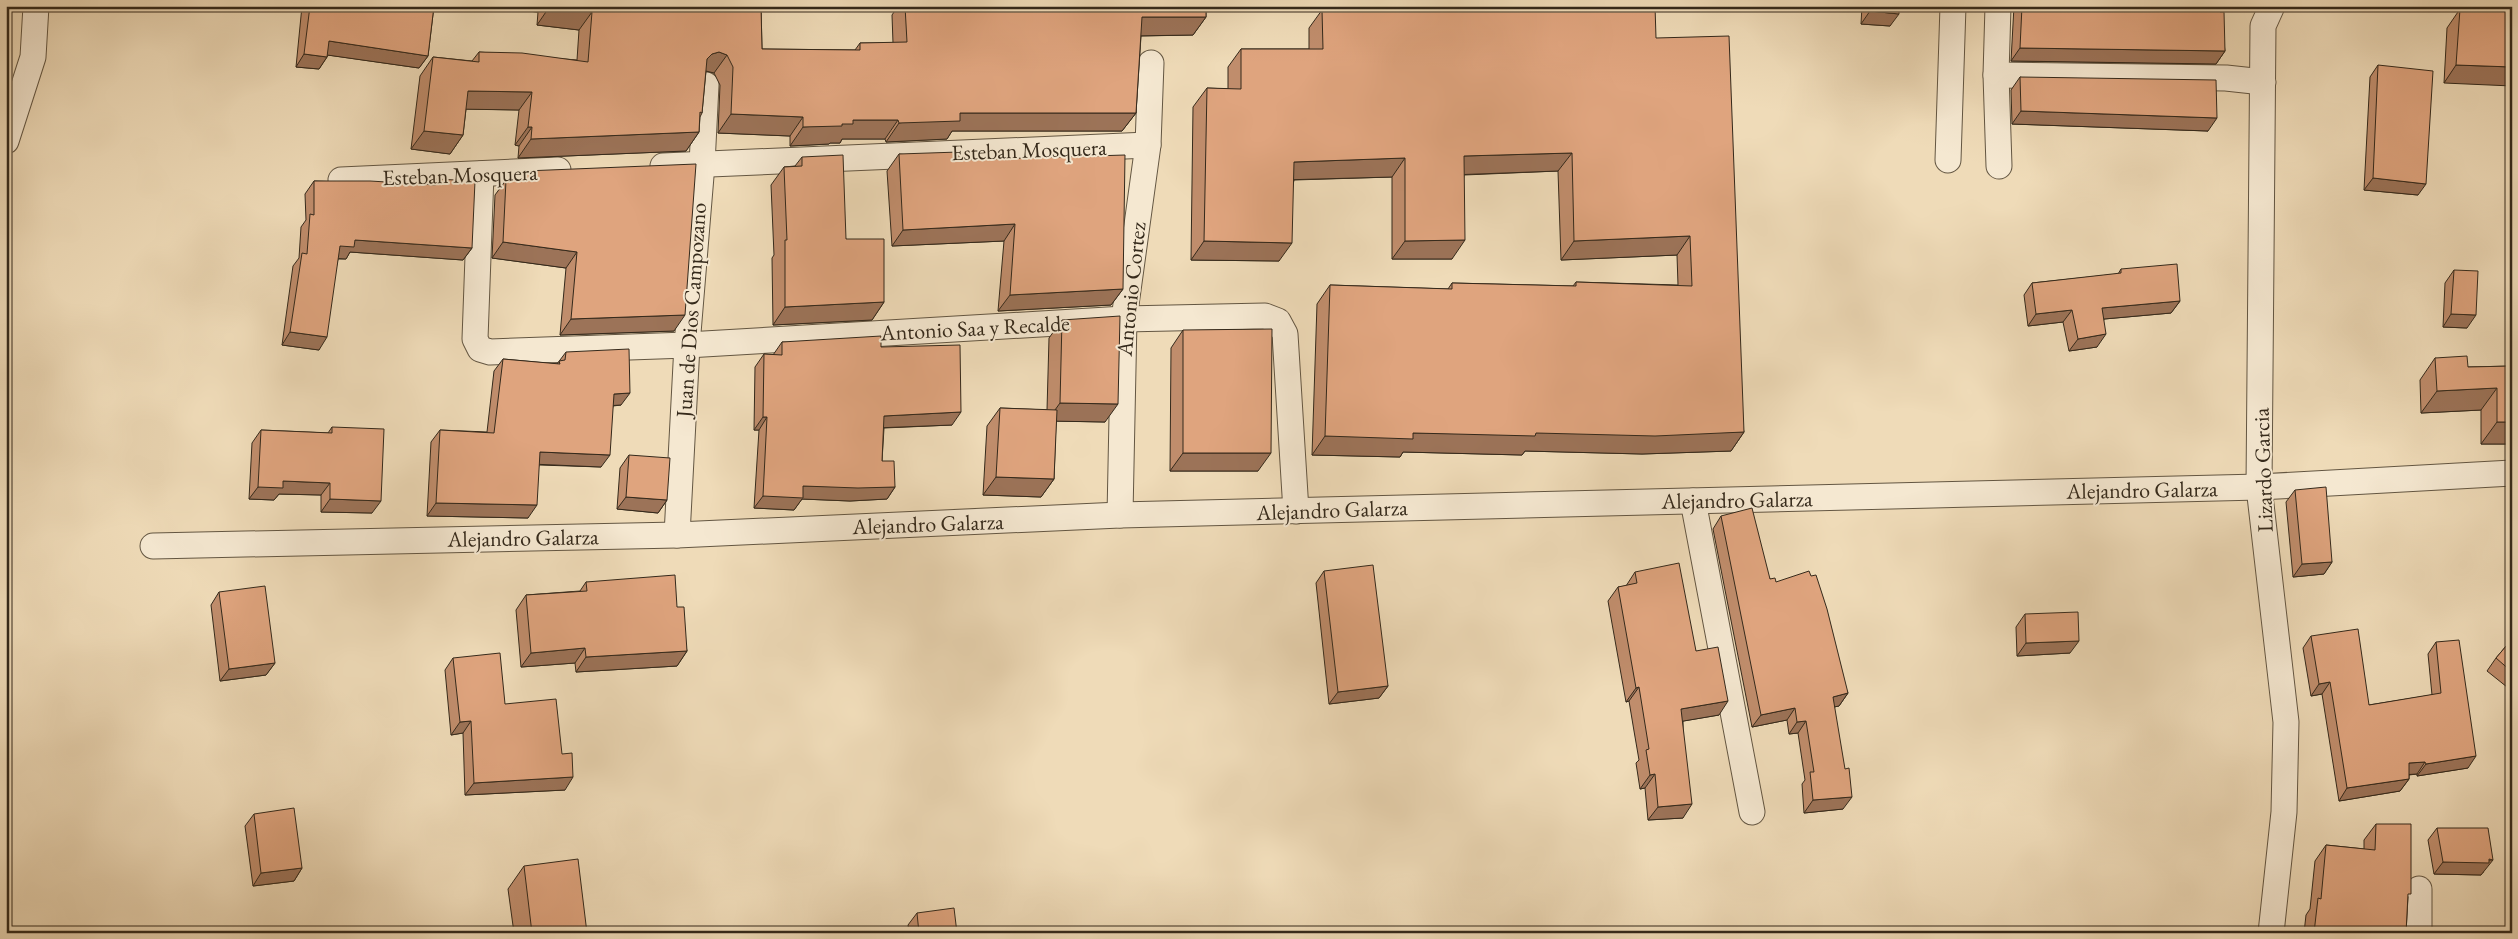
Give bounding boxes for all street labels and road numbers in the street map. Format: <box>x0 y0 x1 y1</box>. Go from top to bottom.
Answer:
street label: Esteban Mosquera <box>951 133 1108 167</box>
street label: Esteban Mosquera <box>382 158 539 192</box>
street label: Juan de Dios Campozano <box>669 201 713 420</box>
street label: Antonio Cortez <box>1109 220 1153 358</box>
street label: Antonio Saa y Recalde <box>879 309 1071 347</box>
street label: Lizardo Garcia <box>2246 407 2280 533</box>
street label: Alejandro Galarza <box>2065 474 2218 506</box>
street label: Alejandro Galarza <box>1660 484 1813 516</box>
street label: Alejandro Galarza <box>1255 493 1408 527</box>
street label: Alejandro Galarza <box>851 507 1004 541</box>
street label: Alejandro Galarza <box>446 522 599 554</box>

